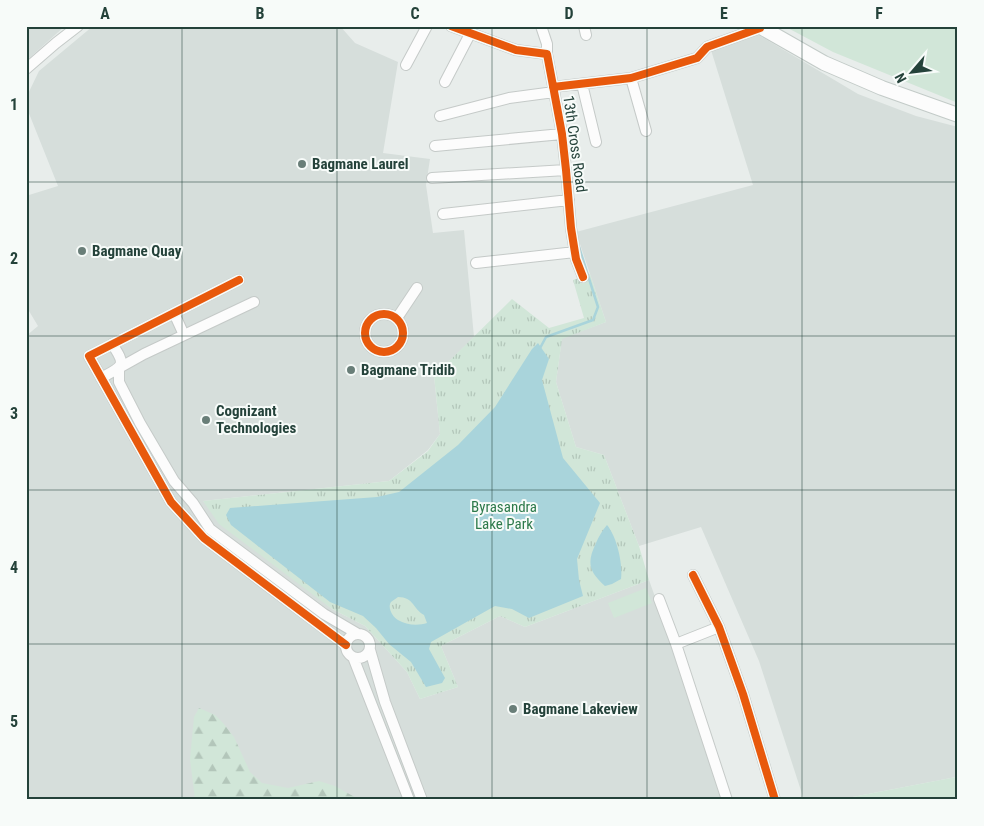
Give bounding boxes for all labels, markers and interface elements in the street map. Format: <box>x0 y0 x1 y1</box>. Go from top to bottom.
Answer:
text: A <box>100 4 110 23</box>
text: B <box>256 4 265 23</box>
text: C <box>410 4 420 23</box>
text: D <box>564 4 574 23</box>
text: E <box>720 4 728 23</box>
text: F <box>875 4 883 23</box>
north arrow <box>886 48 936 98</box>
text: N <box>891 71 910 86</box>
street label: 13th Cross Road <box>559 94 591 194</box>
text: 1 <box>10 95 18 114</box>
place label: Bagmane Laurel <box>312 155 409 173</box>
marker: Bagmane Laurel <box>296 158 308 170</box>
place label: Bagmane Quay <box>92 242 182 260</box>
marker: Bagmane Quay <box>76 245 88 257</box>
text: 2 <box>10 249 18 268</box>
place label: Bagmane Tridib <box>361 361 455 379</box>
marker: Bagmane Tridib <box>345 364 357 376</box>
place label: Cognizant Technologies <box>216 402 297 437</box>
text: 3 <box>10 404 18 423</box>
marker: Cognizant Technologies <box>200 414 212 426</box>
park label: Byrasandra Lake Park <box>471 498 537 533</box>
text: 4 <box>10 558 18 577</box>
place label: Bagmane Lakeview <box>523 700 638 718</box>
marker: Bagmane Lakeview <box>507 703 519 715</box>
text: 5 <box>10 712 18 731</box>

